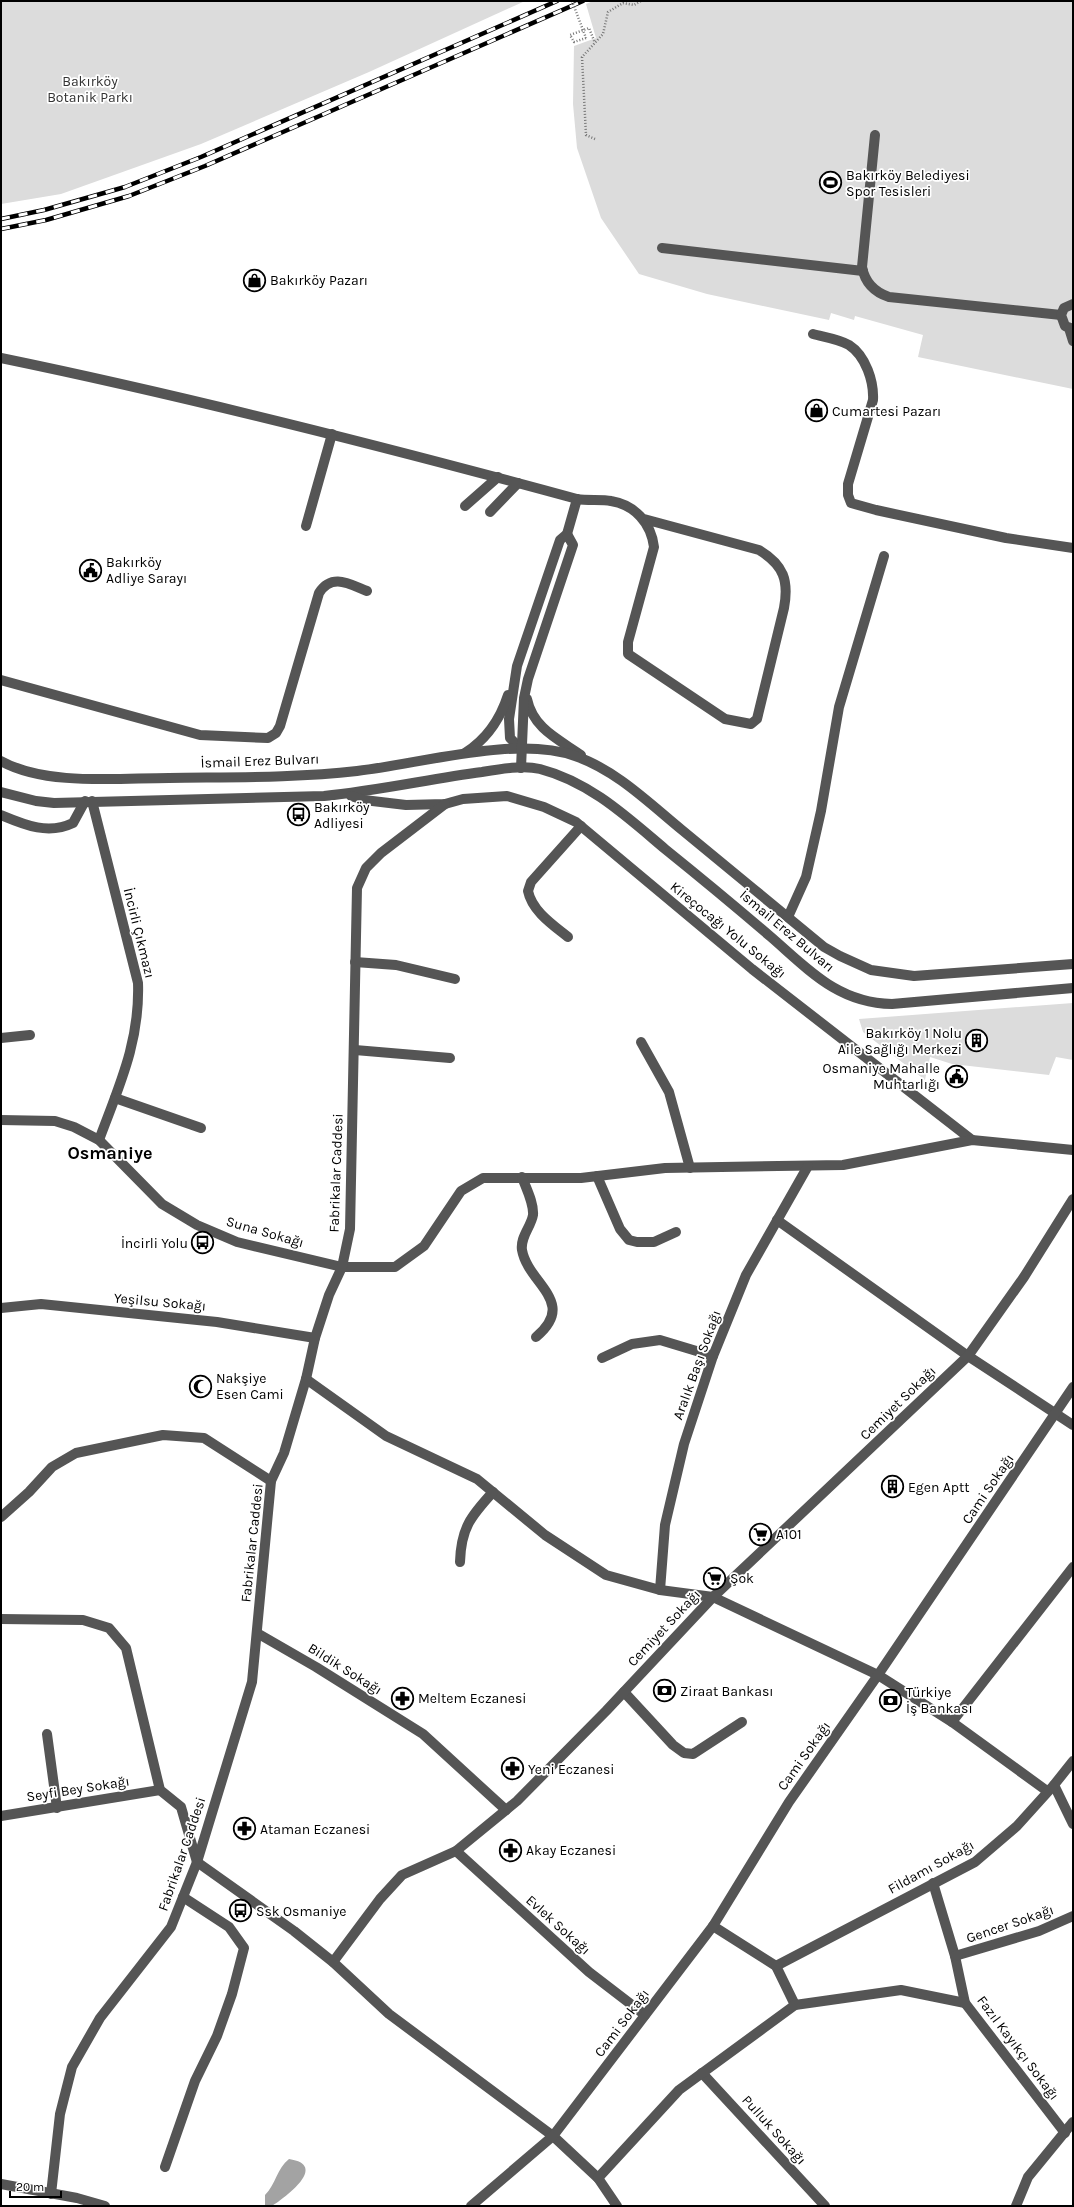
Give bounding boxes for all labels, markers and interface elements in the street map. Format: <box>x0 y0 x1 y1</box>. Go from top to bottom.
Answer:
park label: Bakırköy Botanik Parkı <box>47 73 133 106</box>
place label: Bakırköy Belediyesi Spor Tesisleri <box>846 167 970 200</box>
sports icon: Bakırköy Belediyesi Spor Tesisleri <box>818 170 844 196</box>
shop icon: Bakırköy Pazarı <box>242 267 268 293</box>
place label: Bakırköy Pazarı <box>270 272 368 289</box>
shop icon: Cumartesi Pazarı <box>803 398 829 424</box>
place label: Cumartesi Pazarı <box>832 403 941 420</box>
place label: Bakırköy Adliye Sarayı <box>106 554 187 587</box>
public building icon: Bakırköy Adliye Sarayı <box>78 557 104 583</box>
street label: İsmail Erez Bulvarı <box>200 750 320 772</box>
place label: Bakırköy Adliyesi <box>314 799 370 832</box>
bus stop icon: Bakırköy Adliyesi <box>285 802 311 828</box>
street label: Kireçocağı Yolu Sokağı <box>667 878 789 982</box>
street label: İncirli Çıkmazı <box>120 886 158 980</box>
street label: İsmail Erez Bulvarı <box>736 886 838 976</box>
place label: Bakırköy 1 Nolu Aile Sağlığı Merkezi <box>838 1025 962 1058</box>
building icon: Bakırköy 1 Nolu Aile Sağlığı Merkezi <box>964 1028 990 1054</box>
place label: Osmaniye Mahalle Muhtarlığı <box>822 1060 940 1093</box>
public building icon: Osmaniye Mahalle Muhtarlığı <box>943 1063 969 1089</box>
street label: Fabrikalar Caddesi <box>325 1113 347 1233</box>
district label: Osmaniye <box>67 1142 153 1164</box>
street label: Suna Sokağı <box>224 1213 306 1251</box>
bus stop icon: İncirli Yolu <box>190 1230 216 1256</box>
place label: İncirli Yolu <box>121 1235 188 1252</box>
street label: Yeşilsu Sokağı <box>113 1290 207 1314</box>
street label: Aralık Başı Sokağı <box>669 1308 725 1422</box>
street label: Cemiyet Sokağı <box>856 1362 940 1444</box>
place label: Nakşiye Esen Cami <box>216 1370 284 1403</box>
mosque icon: Nakşiye Esen Cami <box>188 1373 214 1399</box>
street label: Cami Sokağı <box>958 1451 1018 1527</box>
building icon: Egen Aptt <box>879 1474 905 1500</box>
place label: Egen Aptt <box>908 1479 970 1496</box>
street label: Fabrikalar Caddesi <box>237 1483 267 1603</box>
supermarket icon: A101 <box>747 1521 773 1547</box>
place label: A101 <box>776 1526 802 1543</box>
supermarket icon: Şok <box>702 1565 728 1591</box>
place label: Şok <box>730 1570 754 1587</box>
street label: Cemiyet Sokağı <box>624 1586 704 1670</box>
street label: Bildik Sokağı <box>305 1639 385 1699</box>
bank icon: Ziraat Bankası <box>651 1678 677 1704</box>
place label: Ziraat Bankası <box>680 1683 774 1700</box>
place label: Türkiye İş Bankası <box>906 1684 973 1717</box>
pharmacy icon: Meltem Eczanesi <box>389 1685 415 1711</box>
bank icon: Türkiye İş Bankası <box>877 1687 903 1713</box>
place label: Meltem Eczanesi <box>418 1690 526 1707</box>
street label: Cami Sokağı <box>774 1718 834 1794</box>
pharmacy icon: Yeni Eczanesi <box>500 1756 526 1782</box>
place label: Yeni Eczanesi <box>528 1761 615 1778</box>
street label: Seyfi Bey Sokağı <box>25 1772 131 1806</box>
street label: Fabrikalar Caddesi <box>155 1795 209 1913</box>
pharmacy icon: Ataman Eczanesi <box>232 1816 258 1842</box>
place label: Ataman Eczanesi <box>260 1821 370 1838</box>
street label: Fildamı Sokağı <box>885 1836 977 1898</box>
pharmacy icon: Akay Eczanesi <box>497 1837 523 1863</box>
place label: Akay Eczanesi <box>526 1842 616 1859</box>
street label: Evlek Sokağı <box>522 1892 594 1958</box>
bus stop icon: Ssk Osmaniye <box>227 1898 253 1924</box>
street label: Gencer Sokağı <box>964 1901 1056 1947</box>
place label: Ssk Osmaniye <box>256 1903 347 1920</box>
street label: Cami Sokağı <box>591 1986 653 2060</box>
street label: Fazıl Kayıkçı Sokağı <box>973 1993 1063 2103</box>
street label: Pulluk Sokağı <box>738 2092 810 2168</box>
scale bar <box>10 2173 61 2199</box>
text: 20 m <box>16 2180 44 2194</box>

